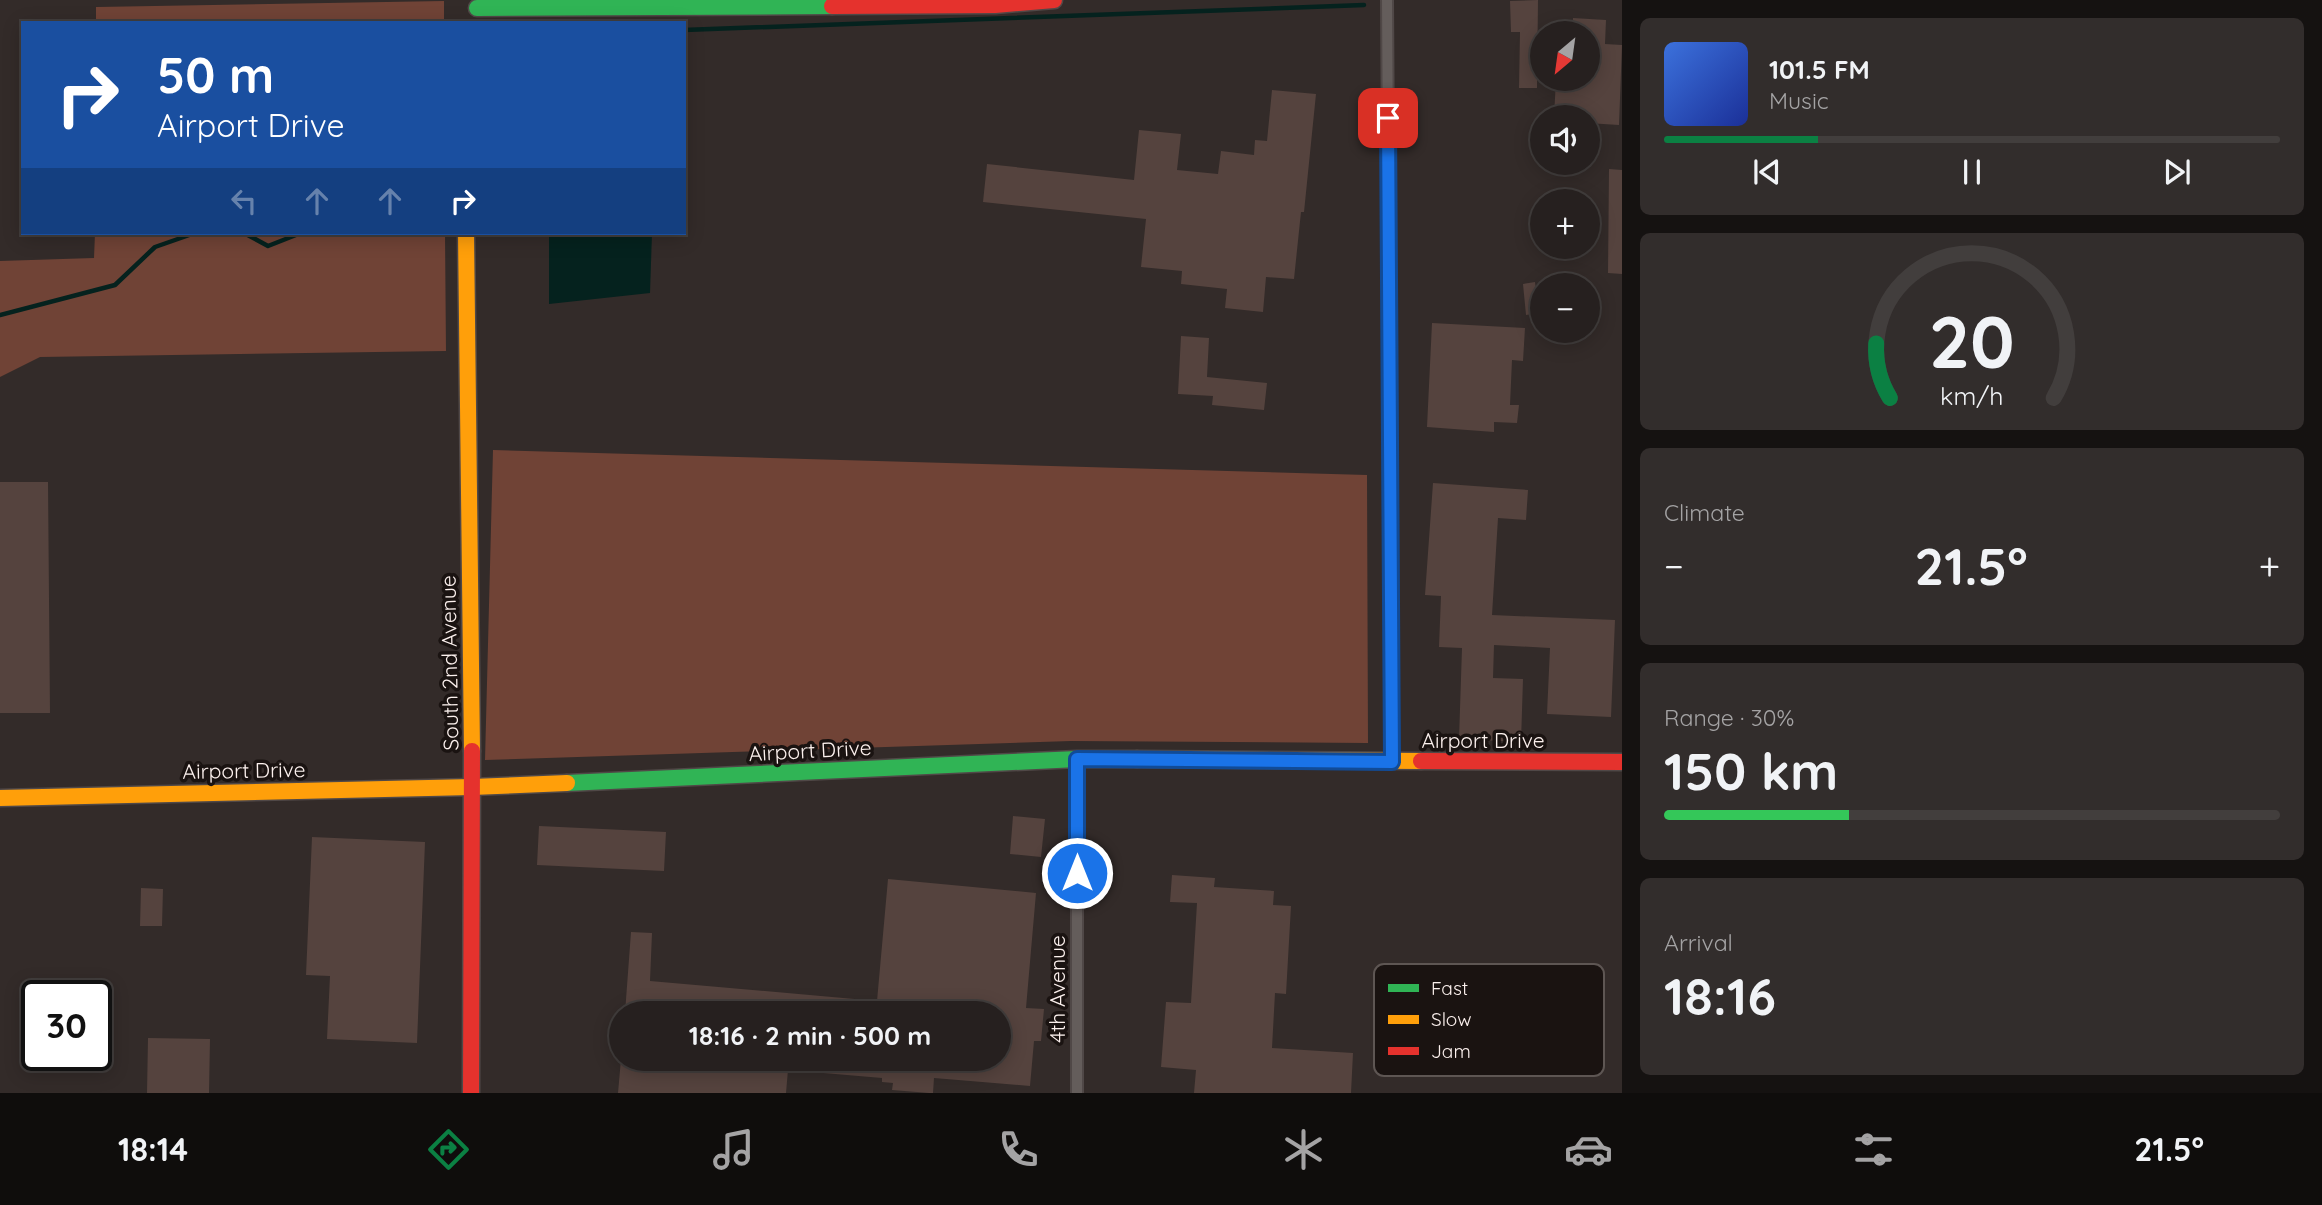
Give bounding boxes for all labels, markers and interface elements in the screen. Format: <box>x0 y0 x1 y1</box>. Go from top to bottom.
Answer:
north arrow <box>1530 21 1600 91</box>
map controls <box>1530 21 1600 343</box>
text: 50 m <box>157 44 274 105</box>
icon: right <box>42 49 133 140</box>
text: 101.5 FM <box>1769 53 1870 86</box>
text: Music <box>1769 86 1829 115</box>
pin <box>1358 88 1418 148</box>
icon: arrive <box>1369 99 1407 137</box>
text: Airport Drive <box>157 105 345 145</box>
button: sound <box>1530 105 1600 175</box>
icon: previous <box>1748 153 1786 191</box>
icon: pause <box>1953 153 1991 191</box>
icon: next <box>2158 153 2196 191</box>
icon: left <box>225 182 263 220</box>
icon: ahead <box>298 182 336 220</box>
icon: ahead <box>371 182 409 220</box>
icon: right <box>444 182 482 220</box>
button: + <box>1530 189 1600 259</box>
button: − <box>1530 273 1600 343</box>
text: 20 <box>1929 295 2015 386</box>
text: km/h <box>1940 379 2004 410</box>
text: Climate <box>1664 498 1745 527</box>
text: 21.5° <box>1915 533 2028 598</box>
text: − <box>1664 542 1684 590</box>
text: + <box>2259 542 2280 590</box>
street label: South 2nd Avenue <box>434 575 464 751</box>
text: Range · 30% <box>1664 703 1794 732</box>
street label: Airport Drive <box>1421 727 1545 753</box>
street label: Airport Drive <box>748 734 872 766</box>
text: 150 km <box>1664 738 1838 803</box>
street label: Airport Drive <box>182 756 306 784</box>
position arrow <box>1040 836 1114 910</box>
text: Arrival <box>1664 928 1733 957</box>
street label: 4th Avenue <box>1044 935 1070 1043</box>
text: 18:16 <box>1664 963 1776 1028</box>
legend <box>1374 964 1604 1076</box>
text: Fast <box>1431 976 1468 1000</box>
speed limit sign: 30 <box>21 980 112 1071</box>
text: Slow <box>1431 1007 1472 1031</box>
text: 18:16 · 2 min · 500 m <box>689 1019 931 1052</box>
text: Jam <box>1431 1039 1471 1063</box>
icon: directions <box>424 1125 473 1174</box>
icon: music <box>709 1125 758 1174</box>
icon: phone <box>994 1125 1043 1174</box>
icon: climate <box>1279 1125 1328 1174</box>
icon: car <box>1564 1125 1613 1174</box>
icon: filters <box>1849 1125 1898 1174</box>
text: 18:14 <box>118 1129 188 1169</box>
text: 21.5° <box>2134 1129 2204 1169</box>

